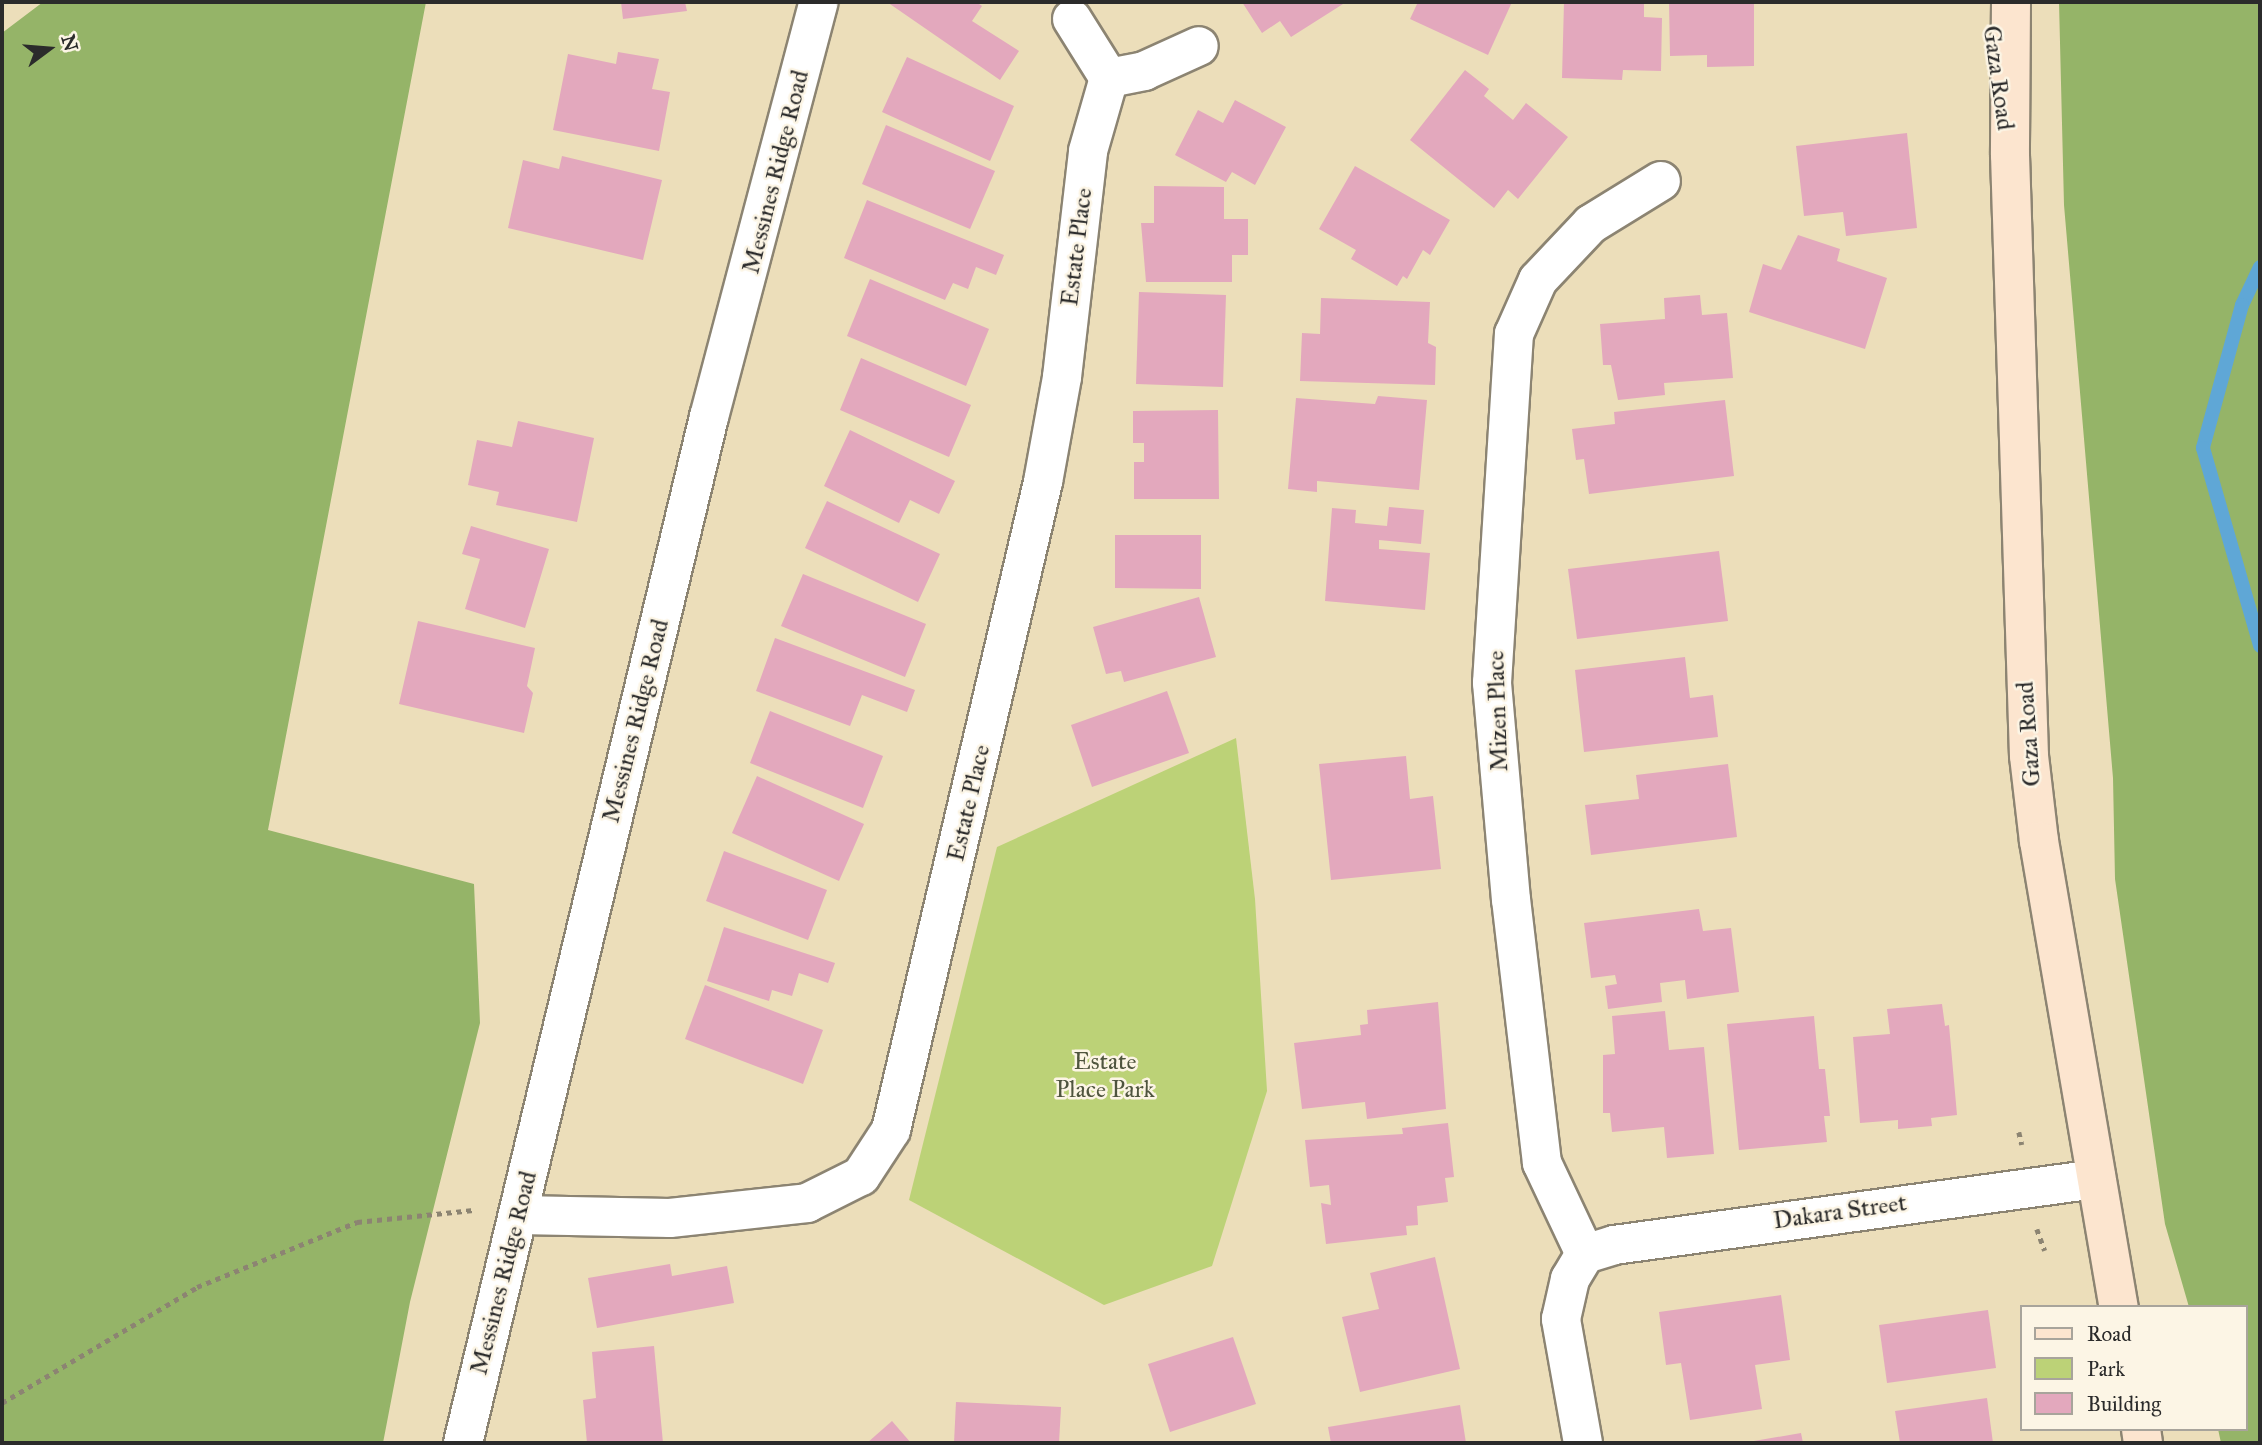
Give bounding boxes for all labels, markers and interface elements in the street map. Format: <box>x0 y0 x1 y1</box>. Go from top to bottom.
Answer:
north arrow <box>14 14 84 84</box>
street label: Gaza Road <box>1976 24 2020 132</box>
text: N <box>56 32 83 54</box>
street label: Messines Ridge Road <box>737 67 815 277</box>
street label: Estate Place <box>1055 186 1099 308</box>
street label: Messines Ridge Road <box>597 616 675 826</box>
street label: Mizen Place <box>1481 650 1515 772</box>
street label: Gaza Road <box>2011 681 2047 787</box>
street label: Estate Place <box>942 742 996 864</box>
park label: Estate Place Park <box>1055 1048 1155 1104</box>
street label: Messines Ridge Road <box>465 1168 543 1378</box>
street label: Dakara Street <box>1772 1188 1908 1236</box>
legend <box>2021 1305 2248 1431</box>
text: Road <box>2087 1321 2132 1347</box>
text: Park <box>2087 1356 2125 1382</box>
text: Building <box>2087 1391 2161 1417</box>

